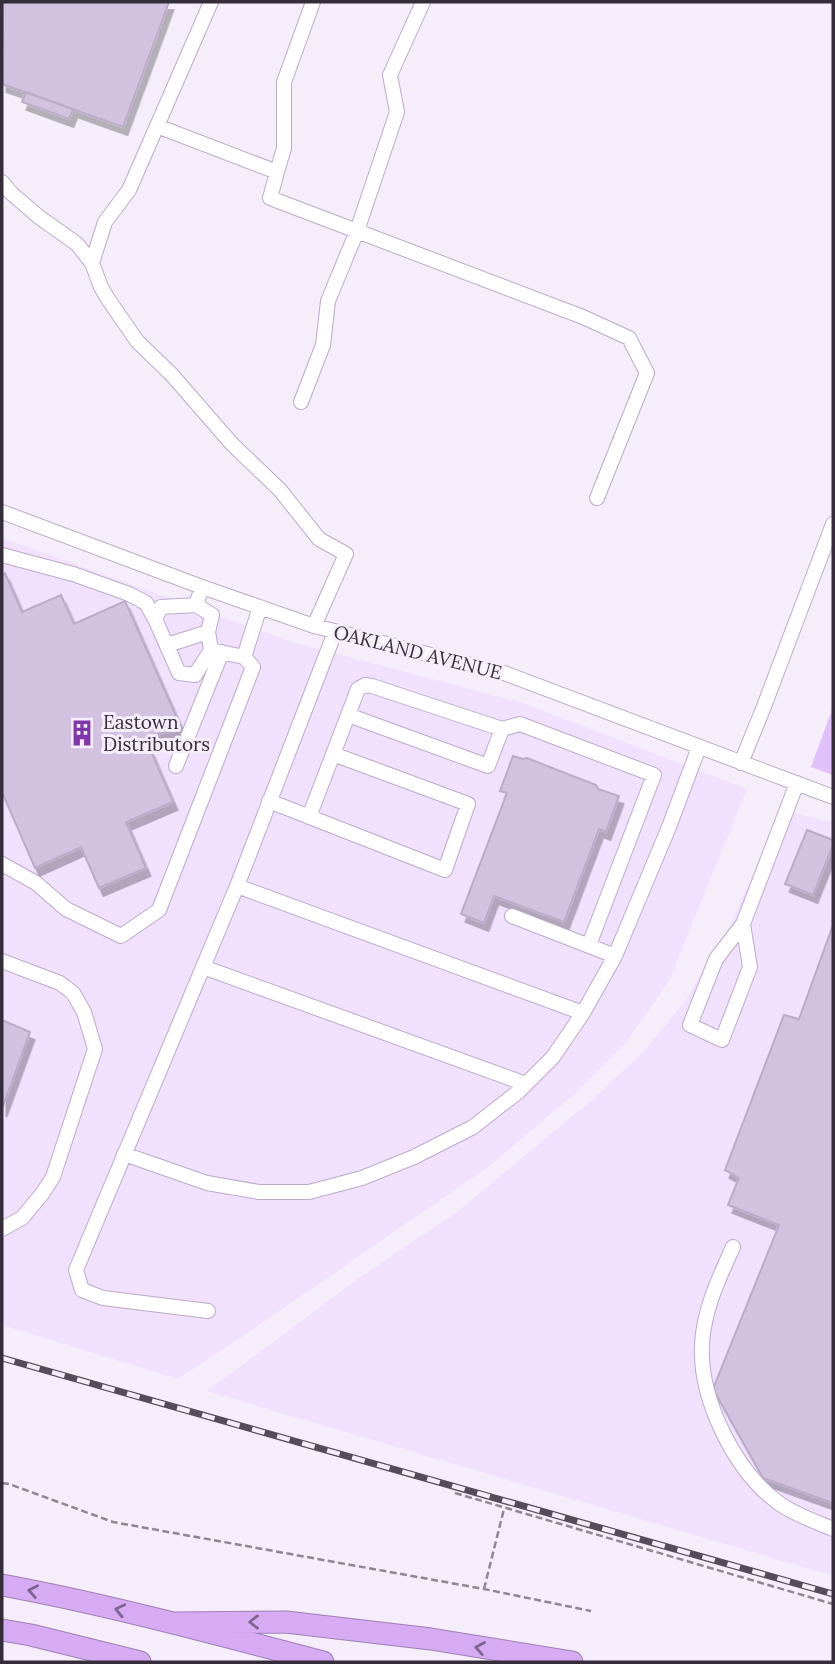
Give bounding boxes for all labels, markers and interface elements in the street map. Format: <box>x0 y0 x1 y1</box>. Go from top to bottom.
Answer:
street label: OAKLAND AVENUE <box>331 619 505 685</box>
place label: Eastown Distributors <box>103 710 210 756</box>
building icon: Eastown Distributors <box>67 718 97 748</box>
one-way arrow <box>27 1584 39 1599</box>
one-way arrow <box>114 1604 126 1618</box>
one-way arrow <box>249 1615 260 1630</box>
one-way arrow <box>474 1641 486 1656</box>

